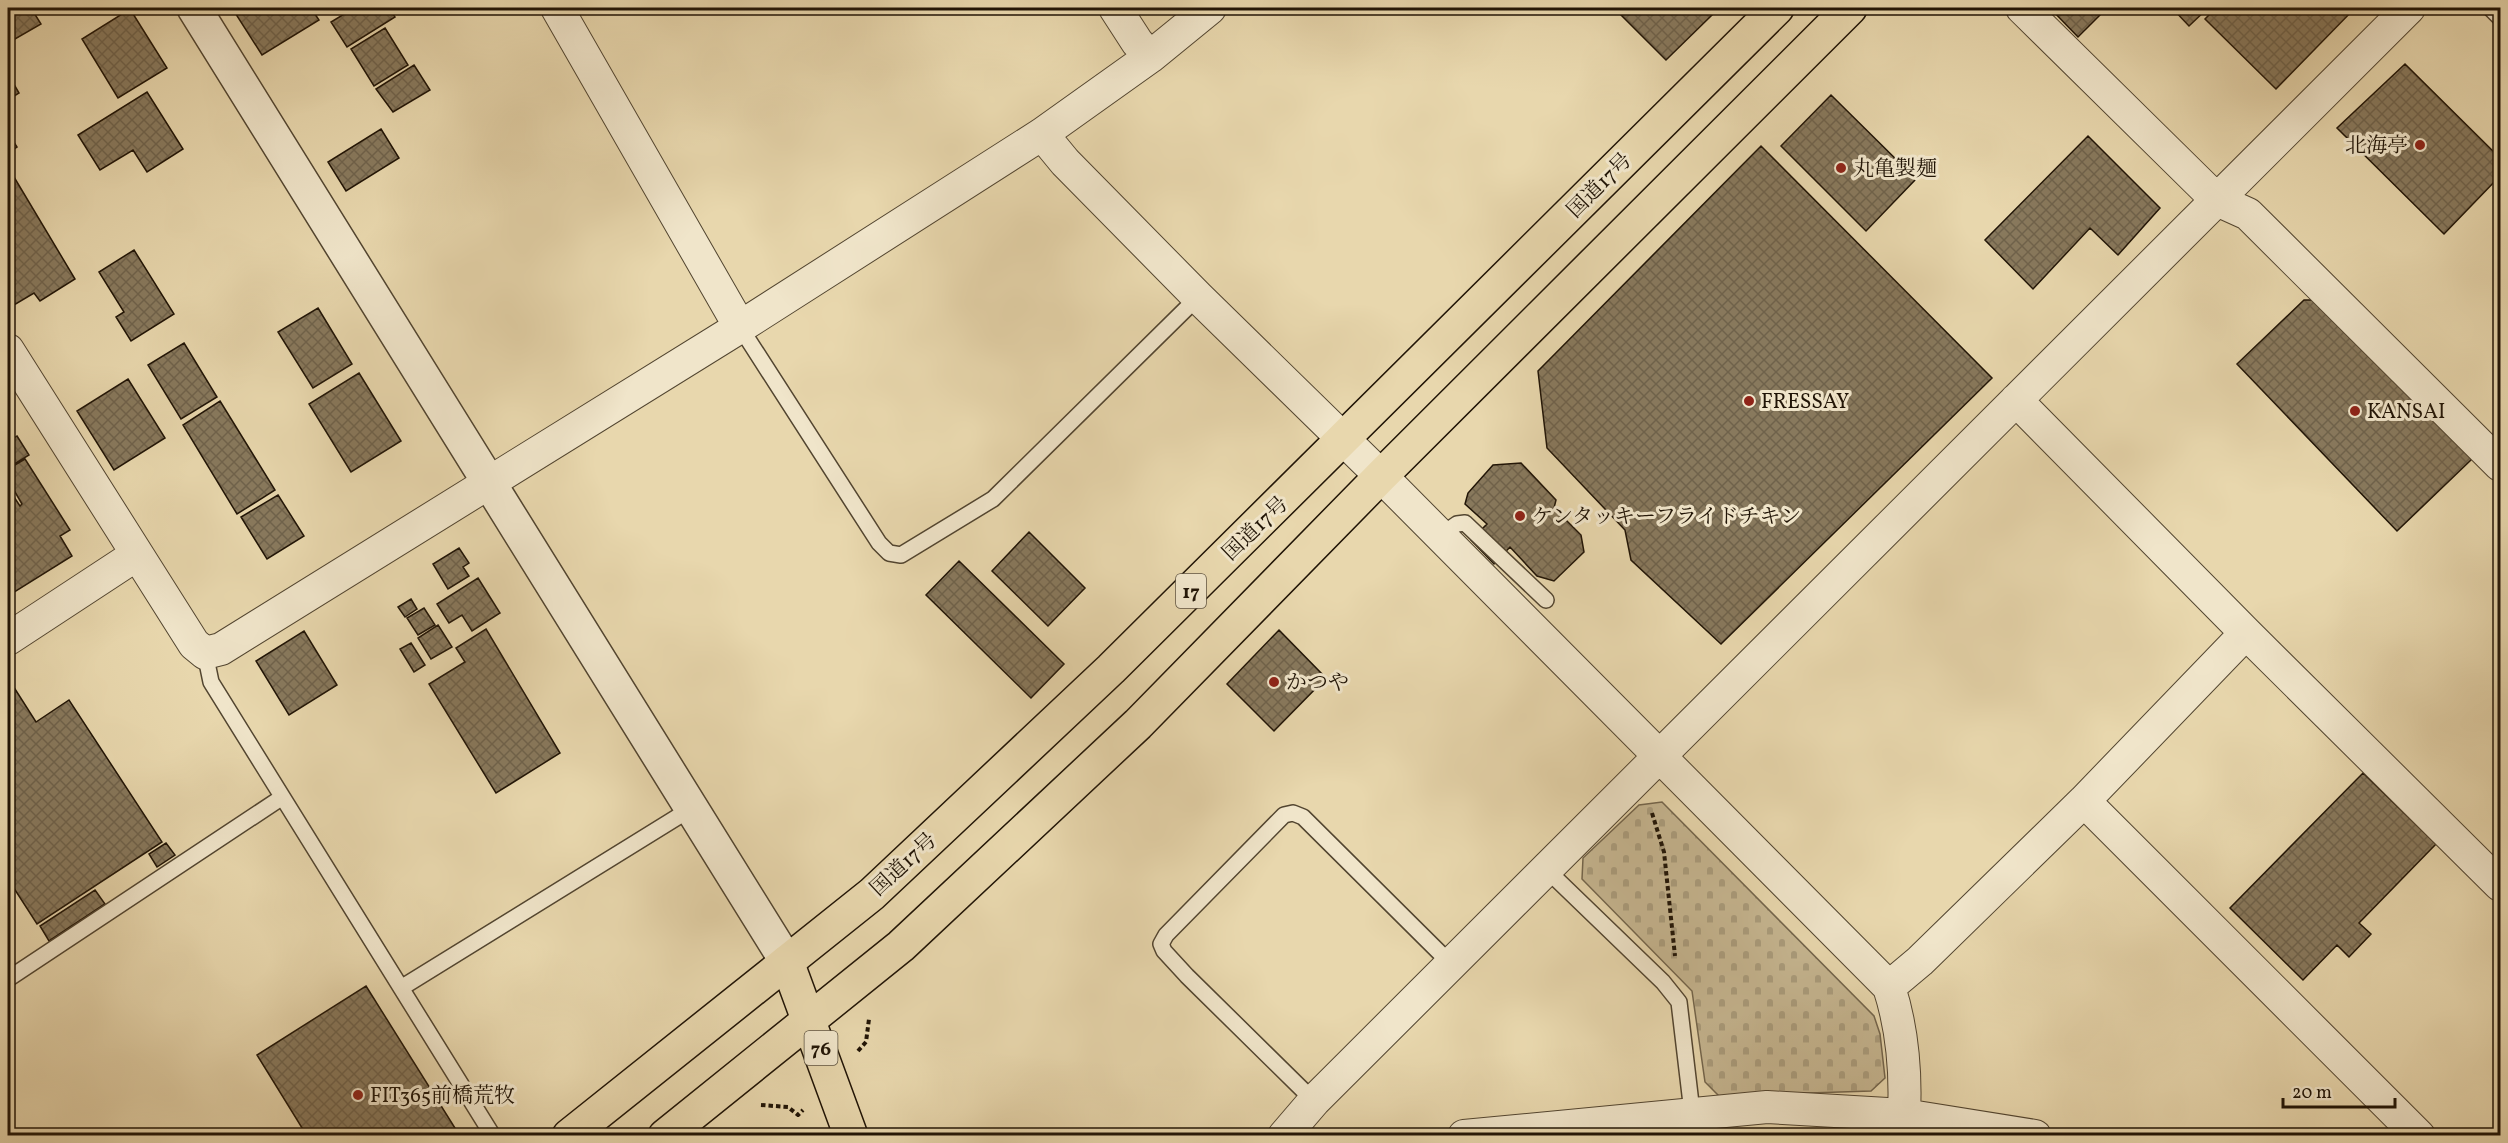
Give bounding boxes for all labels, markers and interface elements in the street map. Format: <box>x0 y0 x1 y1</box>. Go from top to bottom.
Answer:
place label: 北海亭 <box>2345 132 2408 161</box>
marker: 北海亭 <box>2413 138 2427 152</box>
street label: 国道17号 <box>1561 147 1639 225</box>
place label: 丸亀製麺 <box>1853 155 1937 184</box>
marker: 丸亀製麺 <box>1834 161 1848 175</box>
place label: FRESSAY <box>1761 388 1849 417</box>
marker: FRESSAY <box>1742 394 1756 408</box>
place label: KANSAI <box>2367 398 2445 427</box>
marker: KANSAI <box>2348 404 2362 418</box>
street label: 国道17号 <box>1217 490 1295 568</box>
place label: ケンタッキーフライドチキン <box>1532 503 1801 532</box>
marker: ケンタッキーフライドチキン <box>1513 509 1527 523</box>
road number: 17 <box>1176 574 1206 608</box>
place label: かつや <box>1286 669 1349 698</box>
marker: かつや <box>1267 675 1281 689</box>
street label: 国道17号 <box>864 827 944 903</box>
road number: 76 <box>804 1031 838 1065</box>
scale bar <box>2283 1071 2396 1109</box>
text: 20 m <box>2292 1081 2332 1106</box>
place label: FIT365前橋荒牧 <box>370 1082 515 1111</box>
marker: FIT365前橋荒牧 <box>351 1088 365 1102</box>

